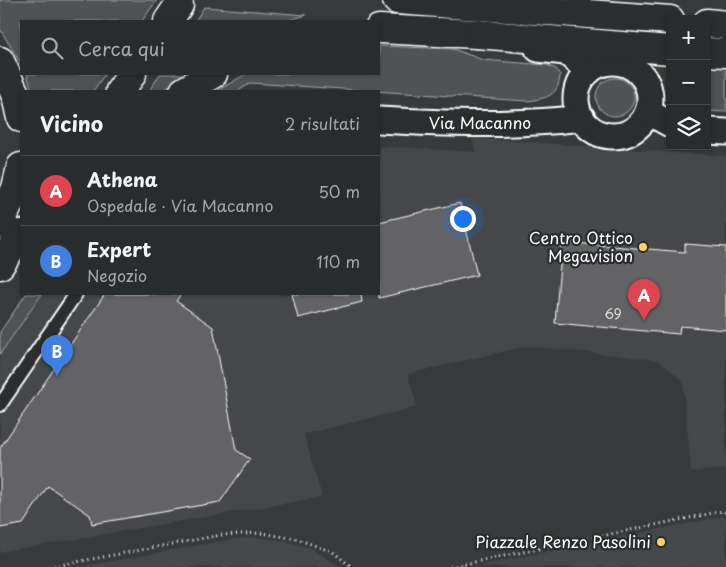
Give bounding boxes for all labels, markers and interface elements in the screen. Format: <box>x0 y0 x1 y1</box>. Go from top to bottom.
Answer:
map controls <box>666 15 711 150</box>
button: + <box>666 15 711 60</box>
search box <box>20 20 380 75</box>
icon: search <box>38 34 66 62</box>
text: Cerca qui <box>78 34 165 62</box>
button: − <box>666 60 711 105</box>
button: layers <box>666 105 711 150</box>
text: Vicino <box>40 107 103 139</box>
street label: Via Macanno <box>429 110 531 134</box>
text: 2 risultati <box>285 111 360 135</box>
text: Athena <box>87 165 158 193</box>
text: A <box>50 179 62 203</box>
text: 50 m <box>319 179 360 203</box>
text: Ospedale · Via Macanno <box>87 193 273 217</box>
your location <box>450 206 476 232</box>
place label: Centro Ottico Megavision <box>529 225 633 267</box>
text: Expert <box>87 235 151 263</box>
marker: Centro Ottico Megavision <box>637 241 649 253</box>
text: B <box>51 249 61 273</box>
text: 110 m <box>317 249 360 273</box>
text: Negozio <box>87 263 147 287</box>
pin: A <box>628 279 660 320</box>
house number: 69 <box>604 303 622 324</box>
pin: B <box>41 335 73 376</box>
place label: Piazzale Renzo Pasolini <box>475 529 651 553</box>
marker: Piazzale Renzo Pasolini <box>655 536 667 548</box>

